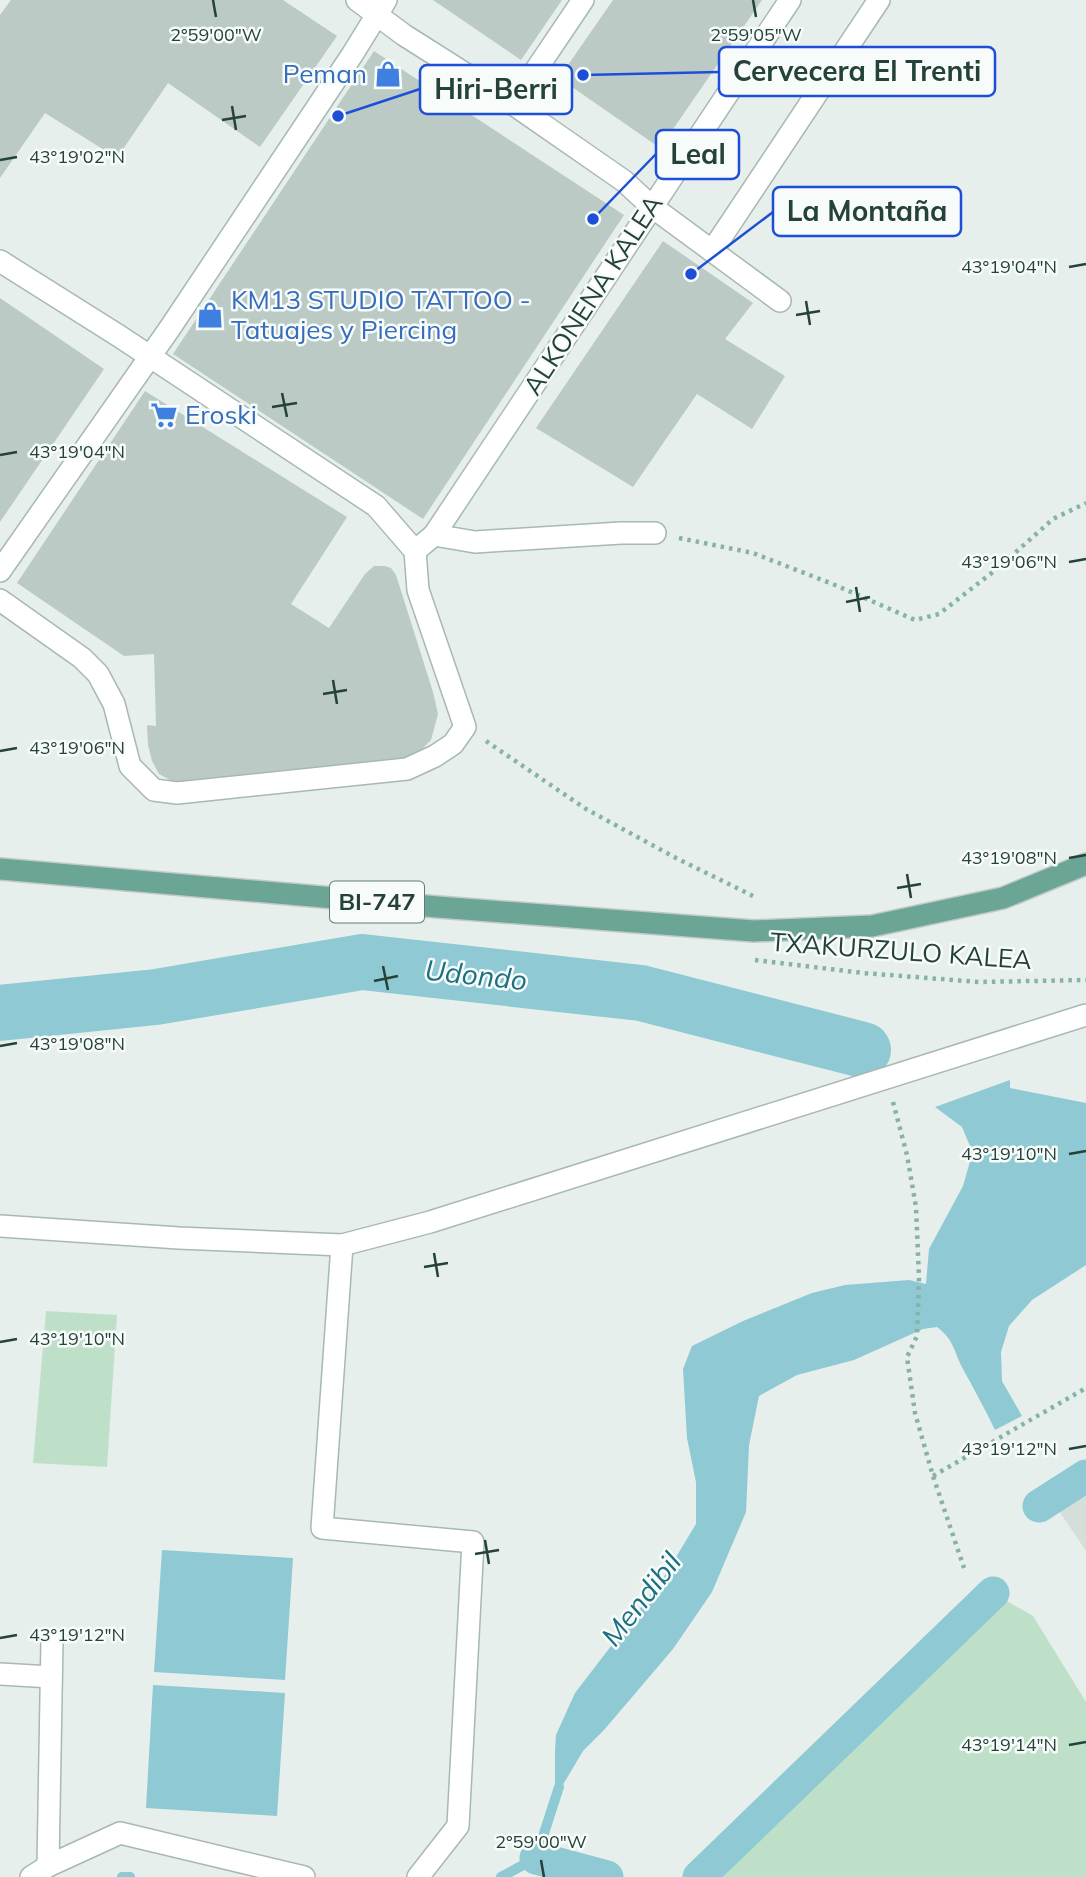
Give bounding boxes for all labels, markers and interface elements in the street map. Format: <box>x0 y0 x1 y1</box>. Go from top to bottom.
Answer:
text: 2°59'00"W <box>170 23 262 46</box>
text: 2°59'05"W <box>710 23 802 46</box>
callout: Cervecera El Trenti <box>719 47 995 96</box>
text: Cervecera El Trenti <box>733 53 981 88</box>
place label: Peman <box>283 57 367 90</box>
shop icon: Peman <box>373 59 403 89</box>
callout: Hiri-Berri <box>420 65 572 114</box>
text: Hiri-Berri <box>434 71 558 106</box>
callout: Leal <box>656 130 739 179</box>
text: Leal <box>670 136 726 171</box>
text: 43°19'02"N <box>29 145 125 168</box>
callout: La Montaña <box>773 187 961 236</box>
street label: ALKONENA KALEA <box>516 188 670 401</box>
text: La Montaña <box>787 193 947 228</box>
text: 43°19'04"N <box>961 255 1057 278</box>
place label: KM13 STUDIO TATTOO - Tatuajes y Piercing <box>231 283 531 346</box>
shop icon: KM13 STUDIO TATTOO - Tatuajes y Piercing <box>195 300 225 330</box>
place label: Eroski <box>185 398 257 431</box>
supermarket icon: Eroski <box>149 400 179 430</box>
text: 43°19'04"N <box>29 440 125 463</box>
text: 43°19'06"N <box>961 550 1057 573</box>
text: 43°19'06"N <box>29 736 125 759</box>
text: 43°19'08"N <box>961 846 1057 869</box>
road number: BI-747 <box>330 882 424 922</box>
street label: TXAKURZULO KALEA <box>769 925 1033 976</box>
water label: Udondo <box>423 952 529 997</box>
text: 43°19'08"N <box>29 1032 125 1055</box>
text: 43°19'10"N <box>961 1142 1057 1165</box>
text: 43°19'10"N <box>29 1327 125 1350</box>
text: 43°19'12"N <box>961 1437 1057 1460</box>
water label: Mendibil <box>593 1545 688 1653</box>
text: 43°19'12"N <box>29 1623 125 1646</box>
text: 43°19'14"N <box>961 1733 1057 1756</box>
text: 2°59'00"W <box>495 1830 587 1853</box>

